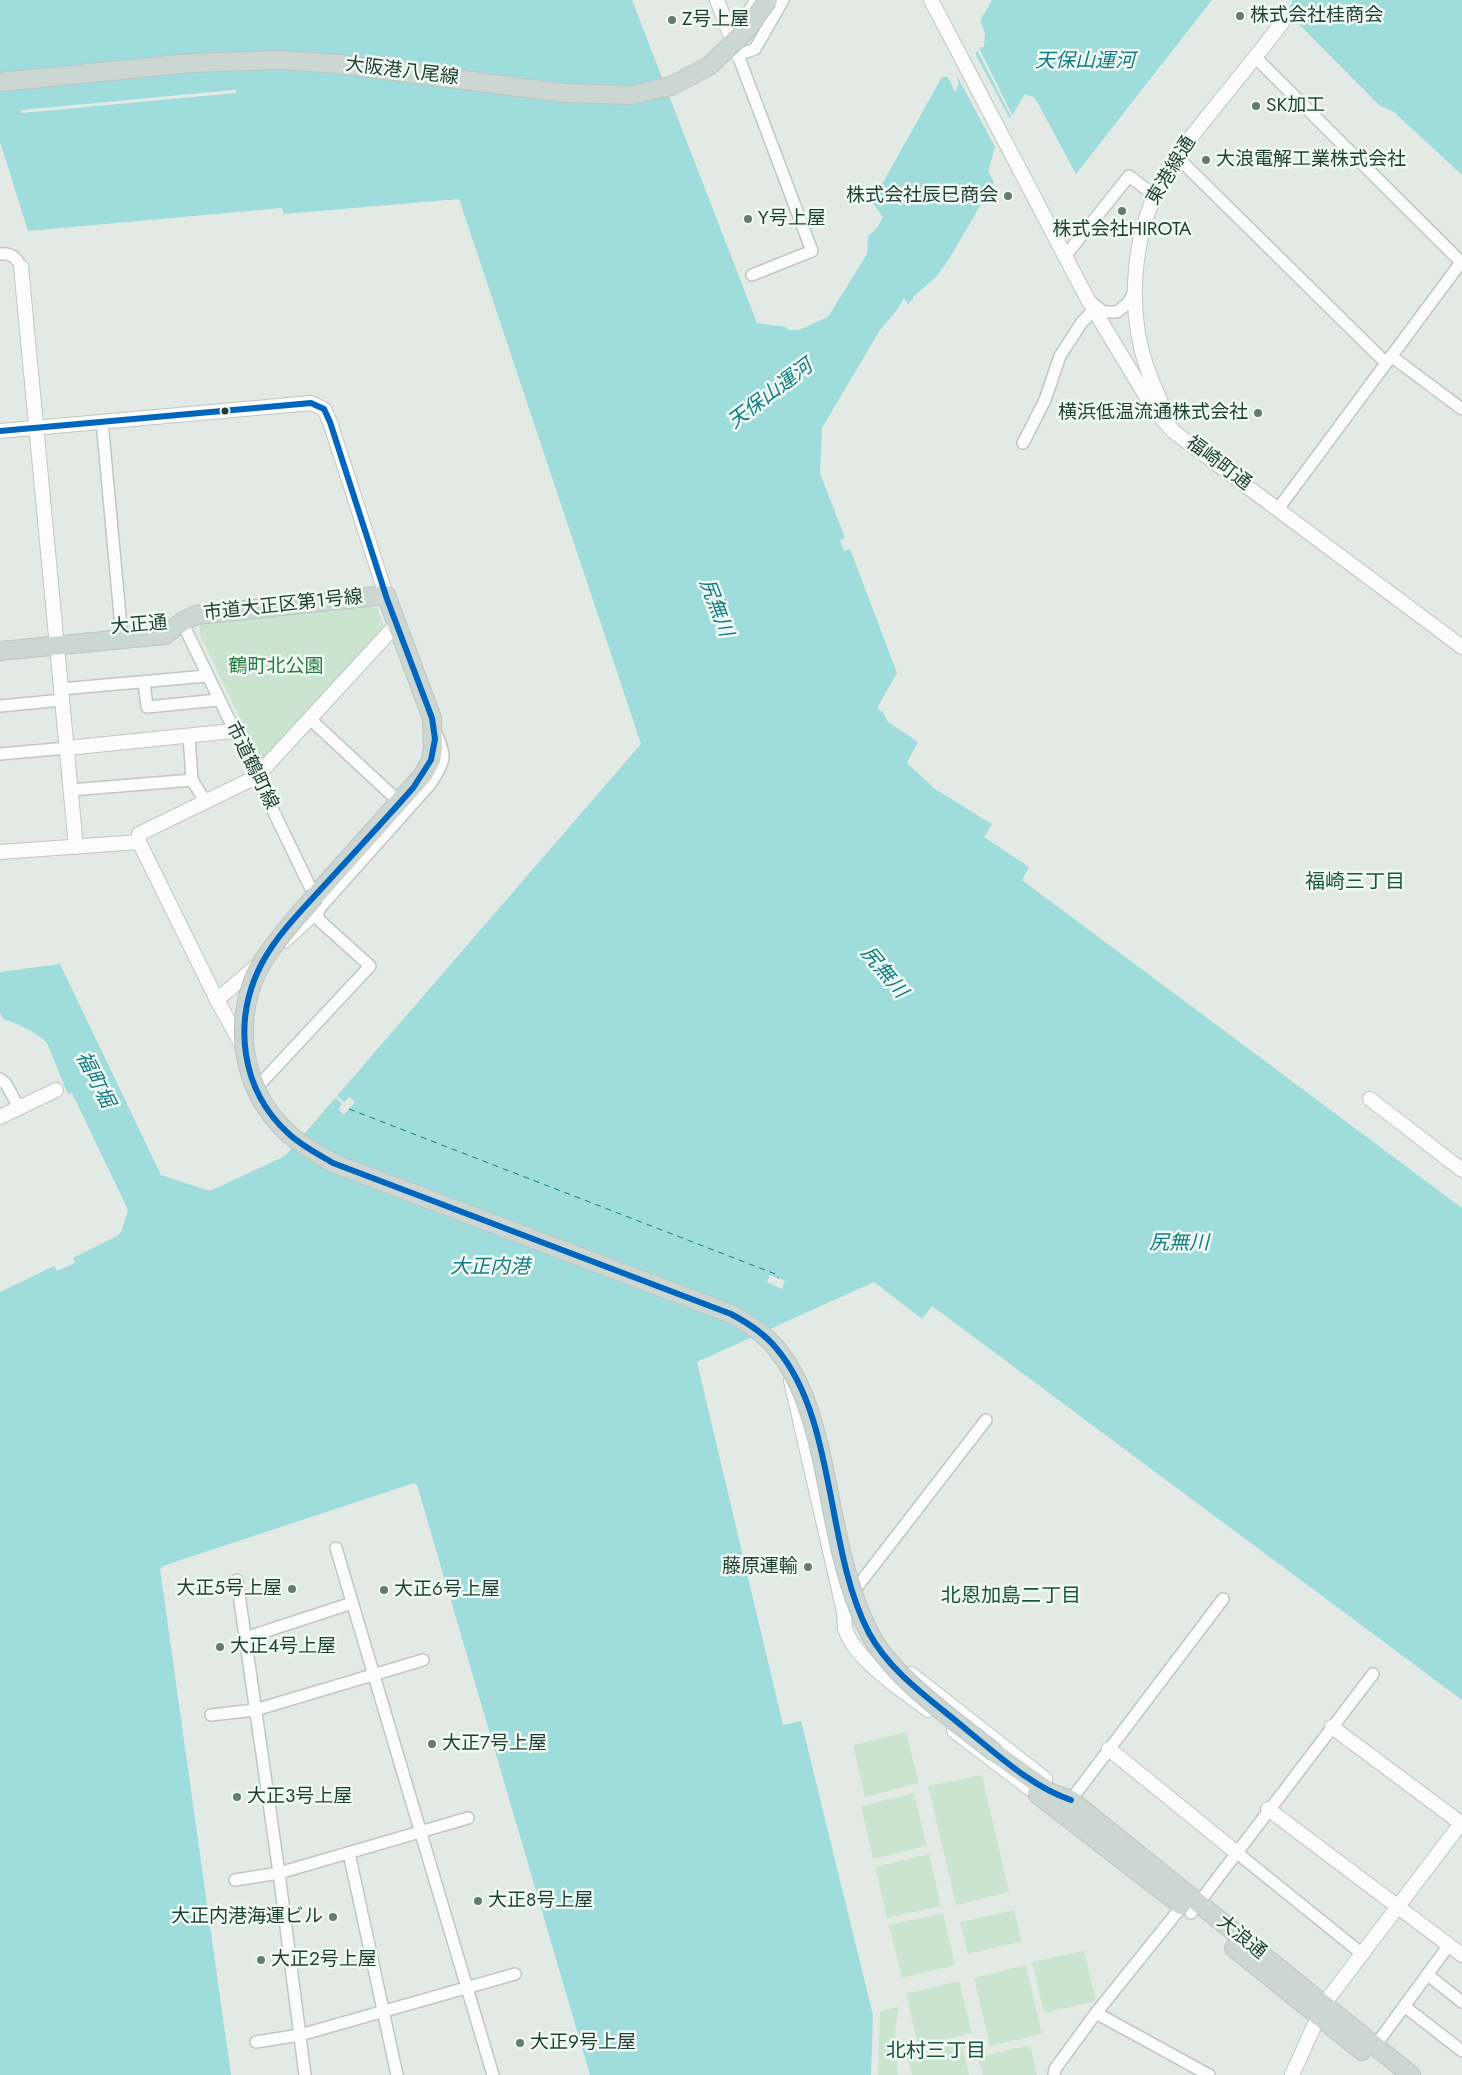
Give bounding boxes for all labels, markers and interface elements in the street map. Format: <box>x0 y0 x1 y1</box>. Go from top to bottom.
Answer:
place label: 株式会社桂商会 <box>1250 5 1383 27</box>
place label: Z号上屋 <box>682 9 749 31</box>
marker: 株式会社桂商会 <box>1234 10 1246 22</box>
marker: Z号上屋 <box>666 14 678 26</box>
water label: 天保山運河 <box>1035 50 1135 74</box>
street label: 大阪港八尾線 <box>344 54 460 90</box>
place label: SK加工 <box>1266 95 1325 117</box>
marker: SK加工 <box>1250 100 1262 112</box>
street label: 東港線通 <box>1143 133 1201 209</box>
place label: 大浪電解工業株式会社 <box>1216 149 1406 171</box>
marker: 大浪電解工業株式会社 <box>1200 154 1212 166</box>
place label: 株式会社辰巳商会 <box>846 185 998 207</box>
marker: 株式会社辰巳商会 <box>1002 190 1014 202</box>
marker: 株式会社HIROTA <box>1116 205 1128 217</box>
place label: Y号上屋 <box>758 208 826 230</box>
marker: Y号上屋 <box>742 213 754 225</box>
place label: 株式会社HIROTA <box>1053 219 1191 241</box>
water label: 天保山運河 <box>724 355 818 435</box>
place label: 横浜低温流通株式会社 <box>1058 402 1248 424</box>
unlabelled marker <box>220 406 230 416</box>
marker: 横浜低温流通株式会社 <box>1252 407 1264 419</box>
street label: 福崎町通 <box>1181 432 1255 496</box>
water label: 尻無川 <box>693 576 737 640</box>
street label: 市道大正区第1号線 <box>202 586 364 626</box>
street label: 大正通 <box>110 612 168 640</box>
park label: 鶴町北公園 <box>229 656 323 678</box>
street label: 市道鶴町線 <box>220 718 282 814</box>
district label: 福崎三丁目 <box>1305 871 1405 895</box>
water label: 尻無川 <box>855 942 911 1004</box>
water label: 福町堀 <box>70 1048 118 1112</box>
water label: 尻無川 <box>1149 1232 1209 1256</box>
water label: 大正内港 <box>450 1256 530 1280</box>
place label: 藤原運輸 <box>722 1556 798 1578</box>
marker: 藤原運輸 <box>802 1561 814 1573</box>
place label: 大正5号上屋 <box>176 1578 282 1600</box>
place label: 大正6号上屋 <box>394 1579 500 1601</box>
marker: 大正5号上屋 <box>286 1583 298 1595</box>
marker: 大正6号上屋 <box>378 1584 390 1596</box>
district label: 北恩加島二丁目 <box>941 1585 1081 1609</box>
place label: 大正4号上屋 <box>230 1636 336 1658</box>
marker: 大正4号上屋 <box>214 1641 226 1653</box>
place label: 大正7号上屋 <box>442 1733 547 1755</box>
marker: 大正7号上屋 <box>426 1738 438 1750</box>
place label: 大正3号上屋 <box>247 1786 352 1808</box>
marker: 大正3号上屋 <box>231 1791 243 1803</box>
place label: 大正8号上屋 <box>488 1890 593 1912</box>
marker: 大正8号上屋 <box>472 1895 484 1907</box>
place label: 大正内港海運ビル <box>171 1906 323 1928</box>
marker: 大正内港海運ビル <box>327 1911 339 1923</box>
street label: 大浪通 <box>1212 1911 1270 1965</box>
place label: 大正2号上屋 <box>271 1949 377 1971</box>
marker: 大正2号上屋 <box>255 1954 267 1966</box>
place label: 大正9号上屋 <box>530 2032 636 2054</box>
marker: 大正9号上屋 <box>514 2037 526 2049</box>
district label: 北村三丁目 <box>886 2040 986 2064</box>

